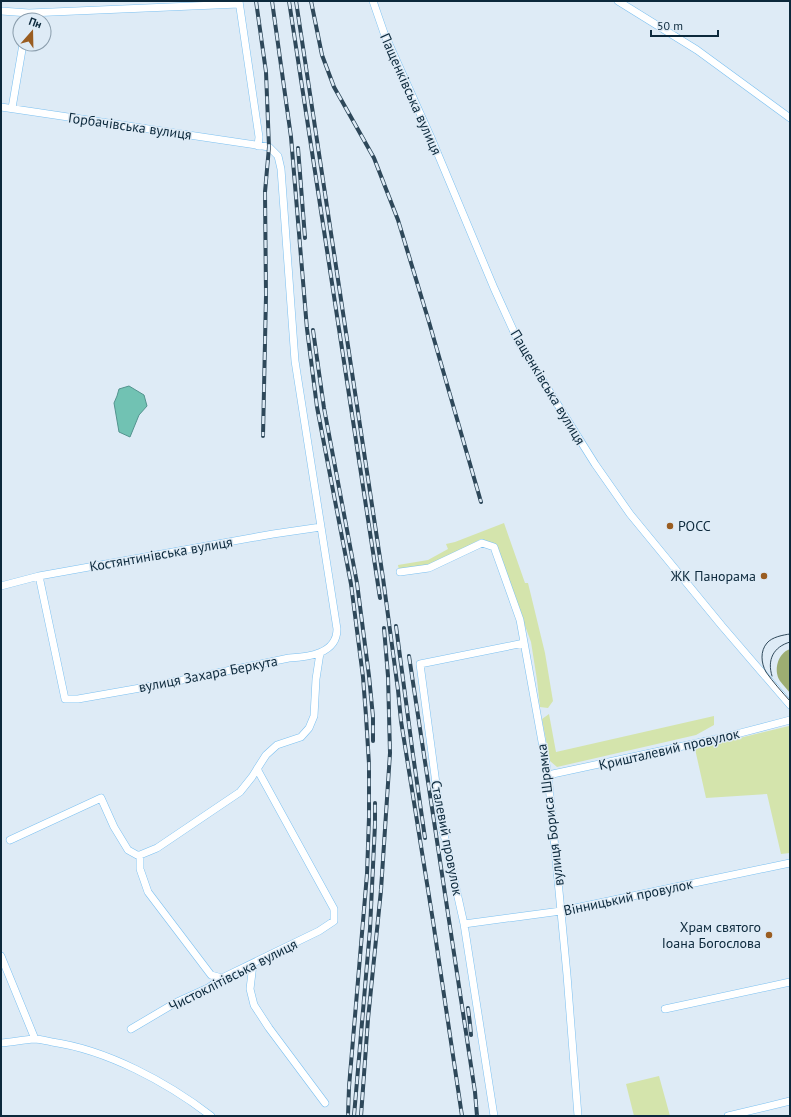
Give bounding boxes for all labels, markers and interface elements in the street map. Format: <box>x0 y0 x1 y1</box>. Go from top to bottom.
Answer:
north arrow <box>12 12 52 52</box>
scale bar <box>651 12 718 38</box>
text: Пн <box>27 14 44 31</box>
text: 50 m <box>657 18 683 33</box>
street label: Пащенківська вулиця <box>376 30 446 158</box>
street label: Горбачівська вулиця <box>67 108 193 144</box>
street label: Пащенківська вулиця <box>506 326 590 448</box>
place label: РОСС <box>678 517 711 535</box>
marker: РОСС <box>665 521 675 531</box>
street label: Костянтинівська вулиця <box>88 533 234 575</box>
place label: ЖК Панорама <box>670 567 756 585</box>
marker: ЖК Панорама <box>759 571 769 581</box>
street label: вулиця Захара Беркута <box>137 652 279 696</box>
street label: Кришталевий провулок <box>597 724 741 774</box>
street label: вулиця Бориса Шрамка <box>532 743 568 887</box>
street label: Сталевий провулок <box>427 779 467 897</box>
street label: Вінницький провулок <box>562 874 695 919</box>
place label: Храм святого Іоана Богослова <box>662 918 761 952</box>
marker: Храм святого Іоана Богослова <box>764 930 774 940</box>
street label: Чистоклітівська вулиця <box>166 935 300 1015</box>

